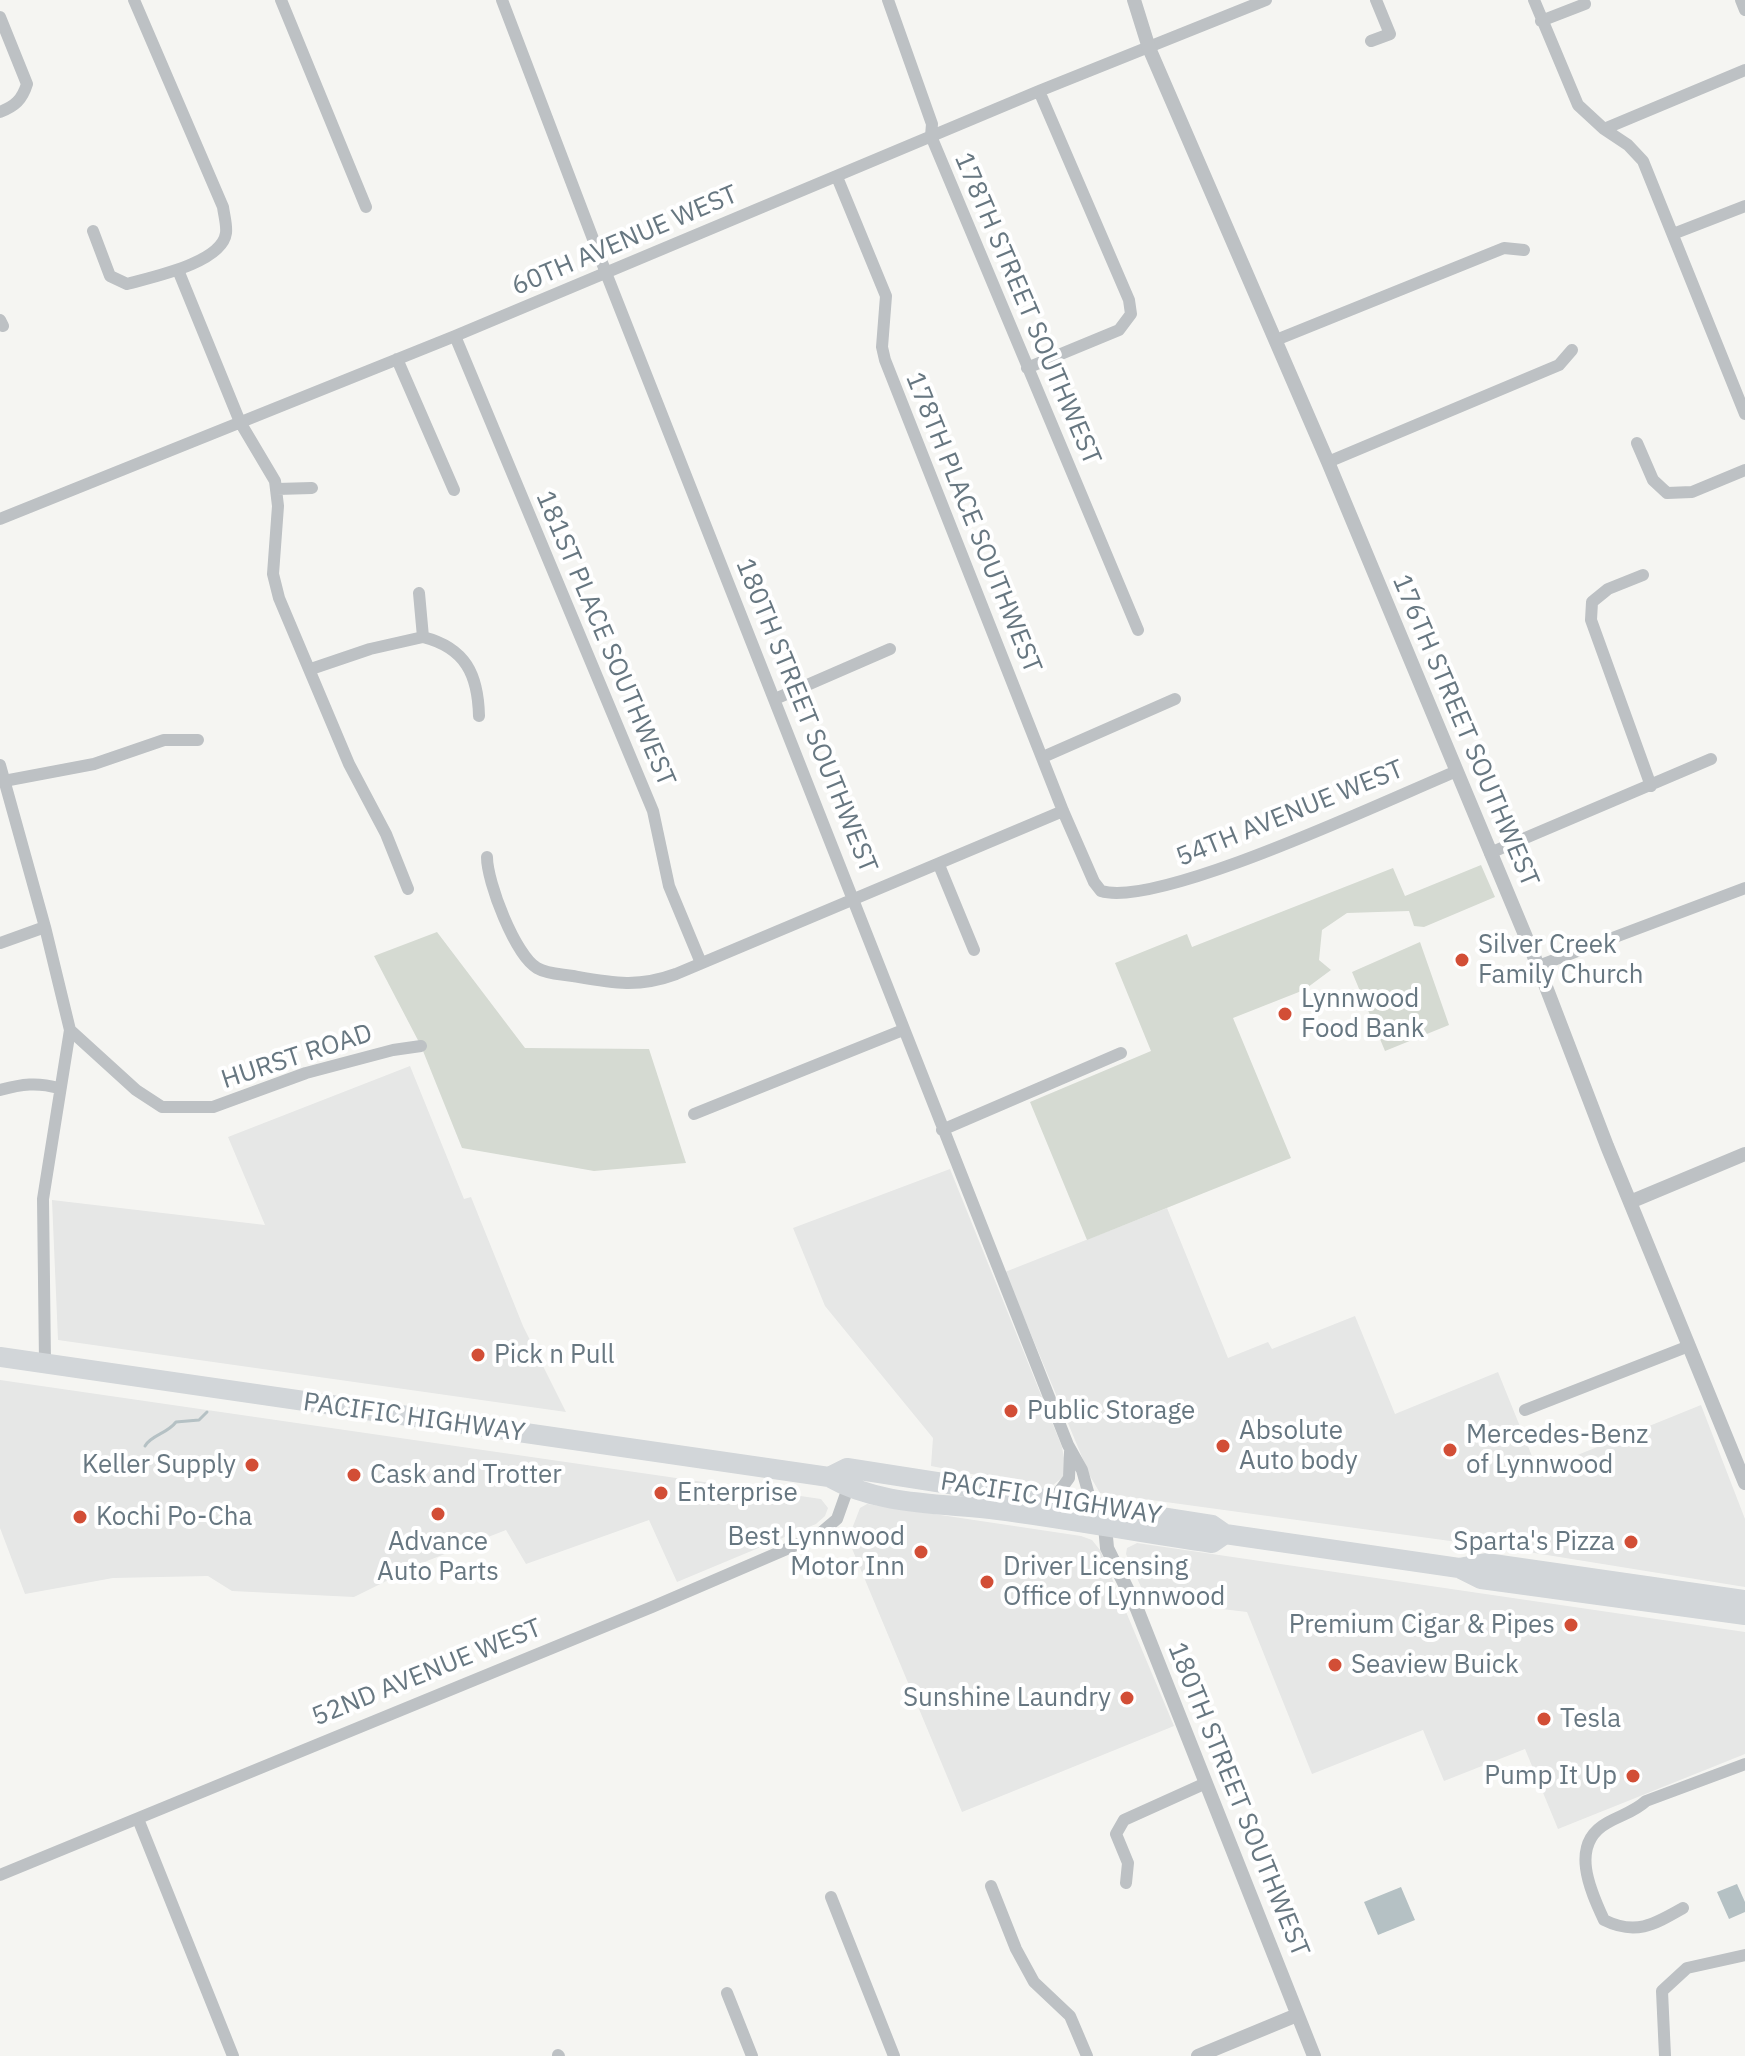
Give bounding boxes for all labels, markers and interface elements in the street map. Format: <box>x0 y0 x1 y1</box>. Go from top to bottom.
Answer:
street label: 178TH STREET SOUTHWEST <box>947 148 1107 470</box>
street label: 60TH AVENUE WEST <box>507 179 743 303</box>
street label: 178TH PLACE SOUTHWEST <box>898 368 1048 678</box>
street label: 181ST PLACE SOUTHWEST <box>529 487 681 791</box>
street label: 180TH STREET SOUTHWEST <box>729 554 883 878</box>
street label: 176TH STREET SOUTHWEST <box>1385 570 1545 892</box>
street label: 54TH AVENUE WEST <box>1172 754 1408 874</box>
place label: Silver Creek Family Church <box>1478 929 1643 990</box>
marker: Silver Creek Family Church <box>1453 951 1471 969</box>
place label: Lynnwood Food Bank <box>1301 983 1425 1044</box>
marker: Lynnwood Food Bank <box>1276 1005 1294 1023</box>
street label: HURST ROAD <box>218 1018 376 1096</box>
place label: Pick n Pull <box>494 1339 615 1371</box>
marker: Pick n Pull <box>469 1346 487 1364</box>
street label: PACIFIC HIGHWAY <box>301 1387 527 1449</box>
place label: Public Storage <box>1027 1395 1195 1427</box>
marker: Public Storage <box>1002 1402 1020 1420</box>
place label: Absolute Auto body <box>1239 1415 1358 1476</box>
place label: Mercedes-Benz of Lynnwood <box>1466 1419 1648 1480</box>
marker: Absolute Auto body <box>1214 1437 1232 1455</box>
marker: Mercedes-Benz of Lynnwood <box>1441 1441 1459 1459</box>
place label: Keller Supply <box>82 1449 236 1481</box>
marker: Keller Supply <box>243 1456 261 1474</box>
place label: Cask and Trotter <box>370 1459 562 1491</box>
marker: Cask and Trotter <box>345 1466 363 1484</box>
street label: PACIFIC HIGHWAY <box>938 1466 1164 1532</box>
place label: Enterprise <box>677 1477 798 1509</box>
marker: Enterprise <box>652 1484 670 1502</box>
place label: Kochi Po-Cha <box>96 1501 252 1533</box>
marker: Advance Auto Parts <box>429 1505 447 1523</box>
marker: Kochi Po-Cha <box>71 1508 89 1526</box>
place label: Best Lynnwood Motor Inn <box>728 1521 905 1582</box>
place label: Advance Auto Parts <box>377 1526 499 1588</box>
place label: Sparta's Pizza <box>1453 1526 1615 1558</box>
marker: Sparta's Pizza <box>1622 1533 1640 1551</box>
marker: Best Lynnwood Motor Inn <box>912 1543 930 1561</box>
place label: Driver Licensing Office of Lynnwood <box>1003 1551 1225 1612</box>
marker: Driver Licensing Office of Lynnwood <box>978 1573 996 1591</box>
place label: Premium Cigar & Pipes <box>1289 1609 1555 1641</box>
street label: 52ND AVENUE WEST <box>308 1613 546 1733</box>
marker: Premium Cigar & Pipes <box>1562 1616 1580 1634</box>
street label: 180TH STREET SOUTHWEST <box>1161 1638 1315 1962</box>
place label: Seaview Buick <box>1351 1649 1519 1681</box>
marker: Seaview Buick <box>1326 1656 1344 1674</box>
place label: Sunshine Laundry <box>903 1682 1111 1714</box>
marker: Sunshine Laundry <box>1118 1689 1136 1707</box>
place label: Tesla <box>1560 1703 1621 1735</box>
marker: Tesla <box>1535 1710 1553 1728</box>
place label: Pump It Up <box>1484 1760 1617 1792</box>
marker: Pump It Up <box>1624 1767 1642 1785</box>

